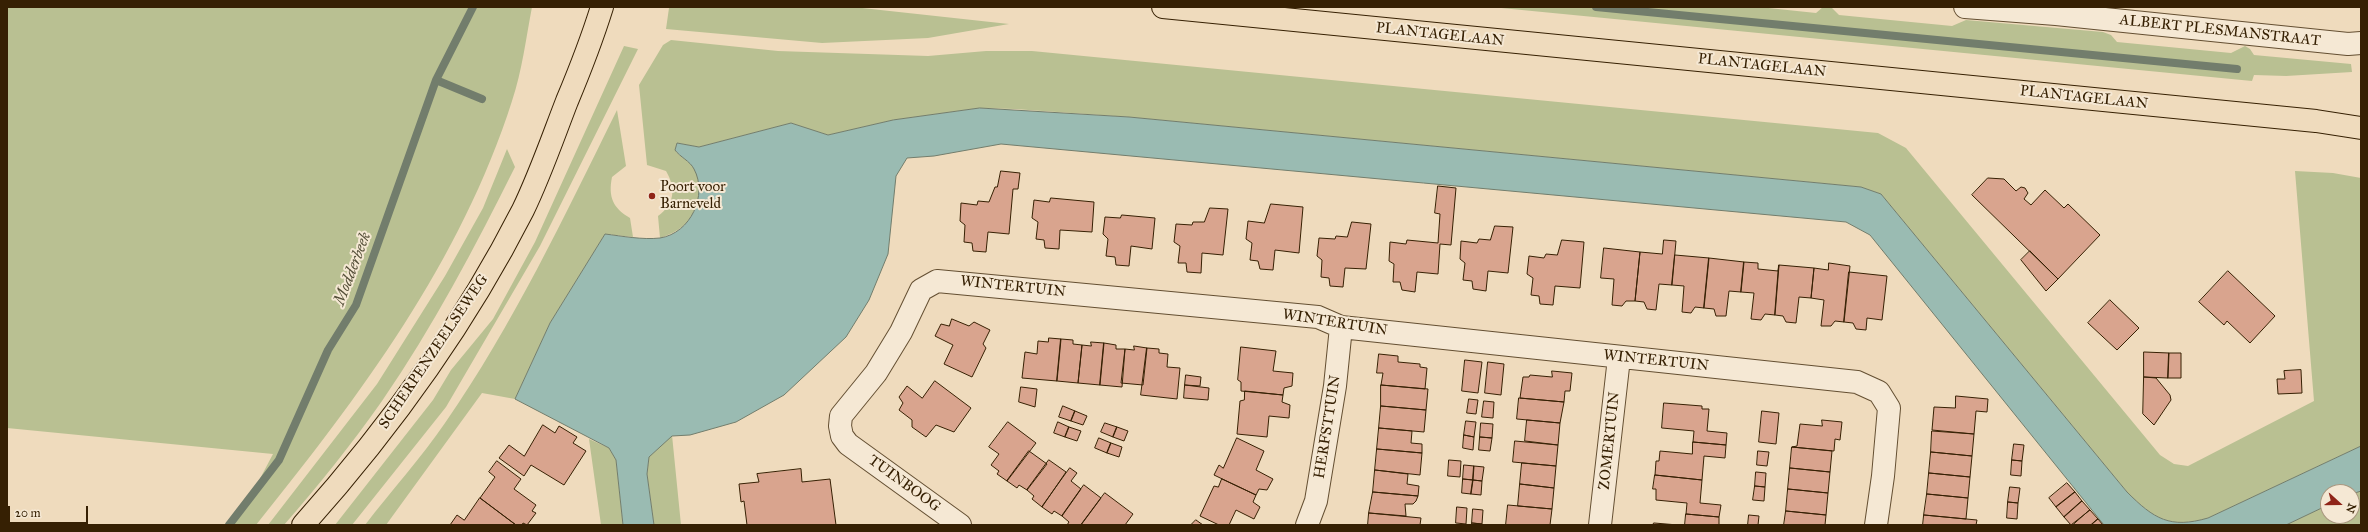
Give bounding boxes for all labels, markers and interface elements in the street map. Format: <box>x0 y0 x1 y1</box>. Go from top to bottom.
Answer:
street label: ALBERT PLESMANSTRAAT <box>2118 11 2322 51</box>
street label: PLANTAGELAAN <box>1375 19 1505 51</box>
street label: PLANTAGELAAN <box>1697 50 1827 82</box>
street label: PLANTAGELAAN <box>2019 82 2149 114</box>
place label: Poort voor Barneveld <box>660 178 726 213</box>
marker: Poort voor Barneveld <box>647 191 657 201</box>
water label: Modderbeek <box>330 230 376 308</box>
street label: SCHERPENZEELSEWEG <box>376 271 492 433</box>
street label: WINTERTUIN <box>959 273 1067 301</box>
street label: WINTERTUIN <box>1281 306 1389 340</box>
street label: WINTERTUIN <box>1602 347 1710 375</box>
street label: HERFSTTUIN <box>1311 374 1345 480</box>
street label: ZOMERTUIN <box>1596 391 1624 491</box>
street label: TUINBOOG <box>864 452 944 516</box>
north arrow <box>2320 484 2360 524</box>
scale bar <box>10 498 90 524</box>
text: N <box>2343 501 2358 515</box>
text: 20 m <box>15 506 41 520</box>

